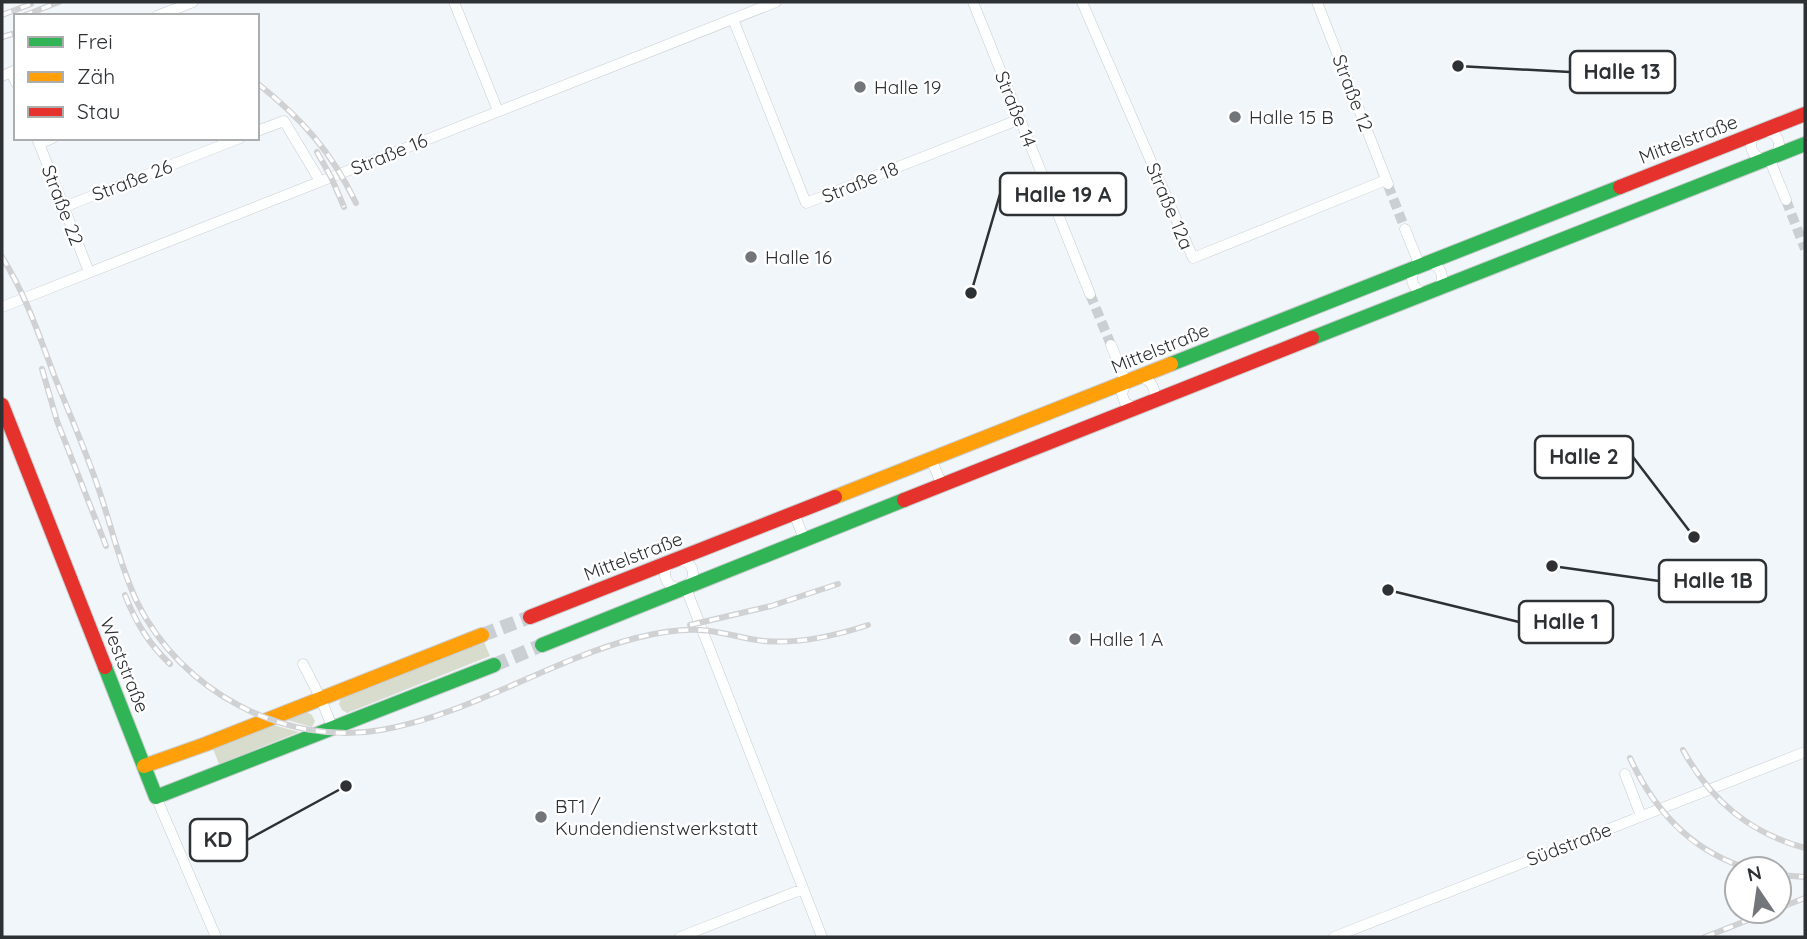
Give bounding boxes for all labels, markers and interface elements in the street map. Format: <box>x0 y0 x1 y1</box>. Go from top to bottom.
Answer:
legend <box>14 14 259 140</box>
text: Frei <box>77 28 113 54</box>
street label: Straße 12 <box>1327 51 1379 135</box>
callout: Halle 13 <box>1570 51 1675 93</box>
text: Halle 13 <box>1583 58 1661 84</box>
text: Zäh <box>77 63 115 89</box>
street label: Straße 14 <box>990 67 1042 151</box>
place label: Halle 19 <box>874 75 941 99</box>
marker: Halle 19 <box>852 79 868 95</box>
text: Stau <box>77 98 120 124</box>
place label: Halle 15 B <box>1249 105 1334 129</box>
marker: Halle 15 B <box>1227 109 1243 125</box>
street label: Mittelstraße <box>1635 109 1741 169</box>
street label: Straße 16 <box>347 128 431 180</box>
street label: Straße 26 <box>89 154 175 206</box>
street label: Straße 18 <box>818 156 902 208</box>
street label: Straße 12a <box>1141 159 1199 253</box>
street label: Straße 22 <box>37 161 89 249</box>
callout: Halle 19 A <box>1000 173 1126 215</box>
text: Halle 19 A <box>1014 181 1112 207</box>
place label: Halle 16 <box>765 245 832 269</box>
marker: Halle 16 <box>743 249 759 265</box>
street label: Mittelstraße <box>1107 317 1213 379</box>
callout: Halle 2 <box>1535 436 1633 478</box>
text: Halle 2 <box>1549 443 1619 469</box>
street label: Mittelstraße <box>580 526 686 586</box>
callout: Halle 1B <box>1659 560 1766 602</box>
text: Halle 1B <box>1673 567 1753 593</box>
callout: Halle 1 <box>1519 601 1613 643</box>
text: Halle 1 <box>1533 608 1599 634</box>
street label: Weststraße <box>95 614 155 716</box>
place label: Halle 1 A <box>1089 627 1163 651</box>
marker: Halle 1 A <box>1067 631 1083 647</box>
place label: BT1 / Kundendienstwerkstatt <box>555 794 758 840</box>
marker: BT1 / Kundendienstwerkstatt <box>533 809 549 825</box>
street label: Südstraße <box>1523 817 1615 871</box>
callout: KD <box>190 819 247 861</box>
text: KD <box>204 826 232 852</box>
north arrow <box>1723 855 1793 925</box>
text: N <box>1745 860 1764 887</box>

